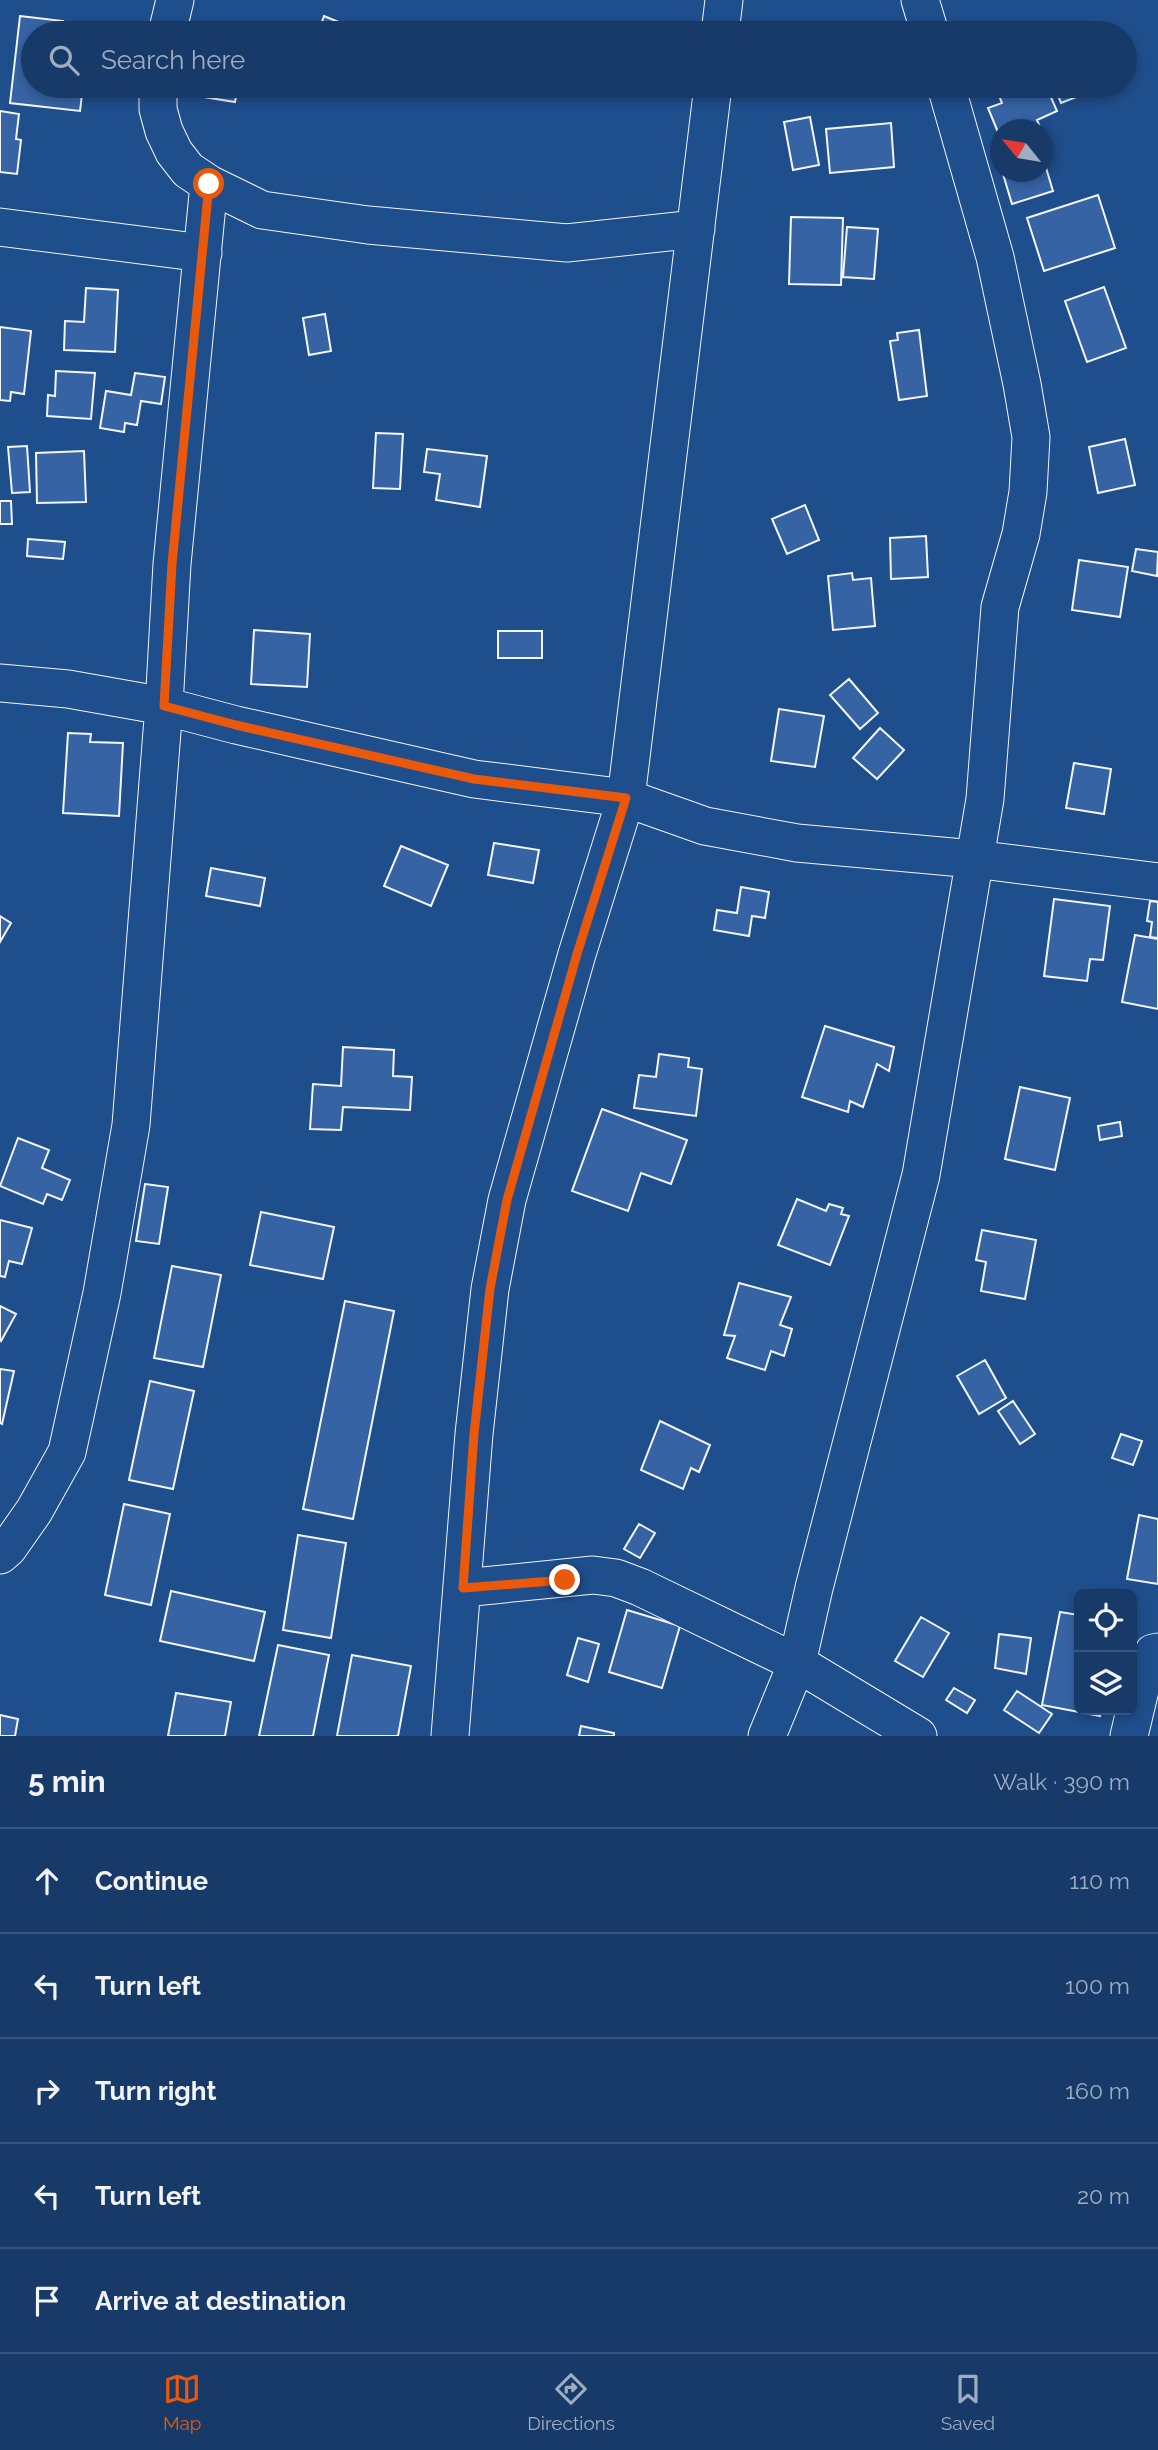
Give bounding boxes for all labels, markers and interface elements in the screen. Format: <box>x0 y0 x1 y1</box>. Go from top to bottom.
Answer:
search box <box>21 21 1137 98</box>
icon: search <box>45 41 83 79</box>
text: Search here <box>101 45 245 75</box>
north arrow <box>990 119 1053 182</box>
route start <box>193 168 224 199</box>
route end <box>549 1564 580 1595</box>
map controls <box>1074 1589 1137 1715</box>
button: locate <box>1074 1589 1137 1652</box>
button: layers <box>1074 1652 1137 1715</box>
text: 5 min <box>28 1764 106 1799</box>
text: Walk · 390 m <box>993 1768 1130 1795</box>
icon: ahead <box>28 1862 66 1900</box>
text: Continue <box>95 1866 208 1896</box>
text: 110 m <box>1069 1867 1130 1894</box>
icon: left <box>28 1967 66 2005</box>
text: Turn left <box>95 1971 201 2001</box>
text: 100 m <box>1065 1972 1130 1999</box>
icon: right <box>28 2072 66 2110</box>
text: Turn right <box>95 2076 216 2106</box>
text: 160 m <box>1065 2077 1130 2104</box>
icon: left <box>28 2177 66 2215</box>
text: Turn left <box>95 2181 201 2211</box>
text: 20 m <box>1077 2182 1130 2209</box>
icon: arrive <box>28 2282 66 2320</box>
text: Arrive at destination <box>95 2286 346 2316</box>
tab: Map <box>163 2370 202 2434</box>
tab: Directions <box>527 2370 615 2434</box>
tab: Saved <box>941 2370 995 2434</box>

